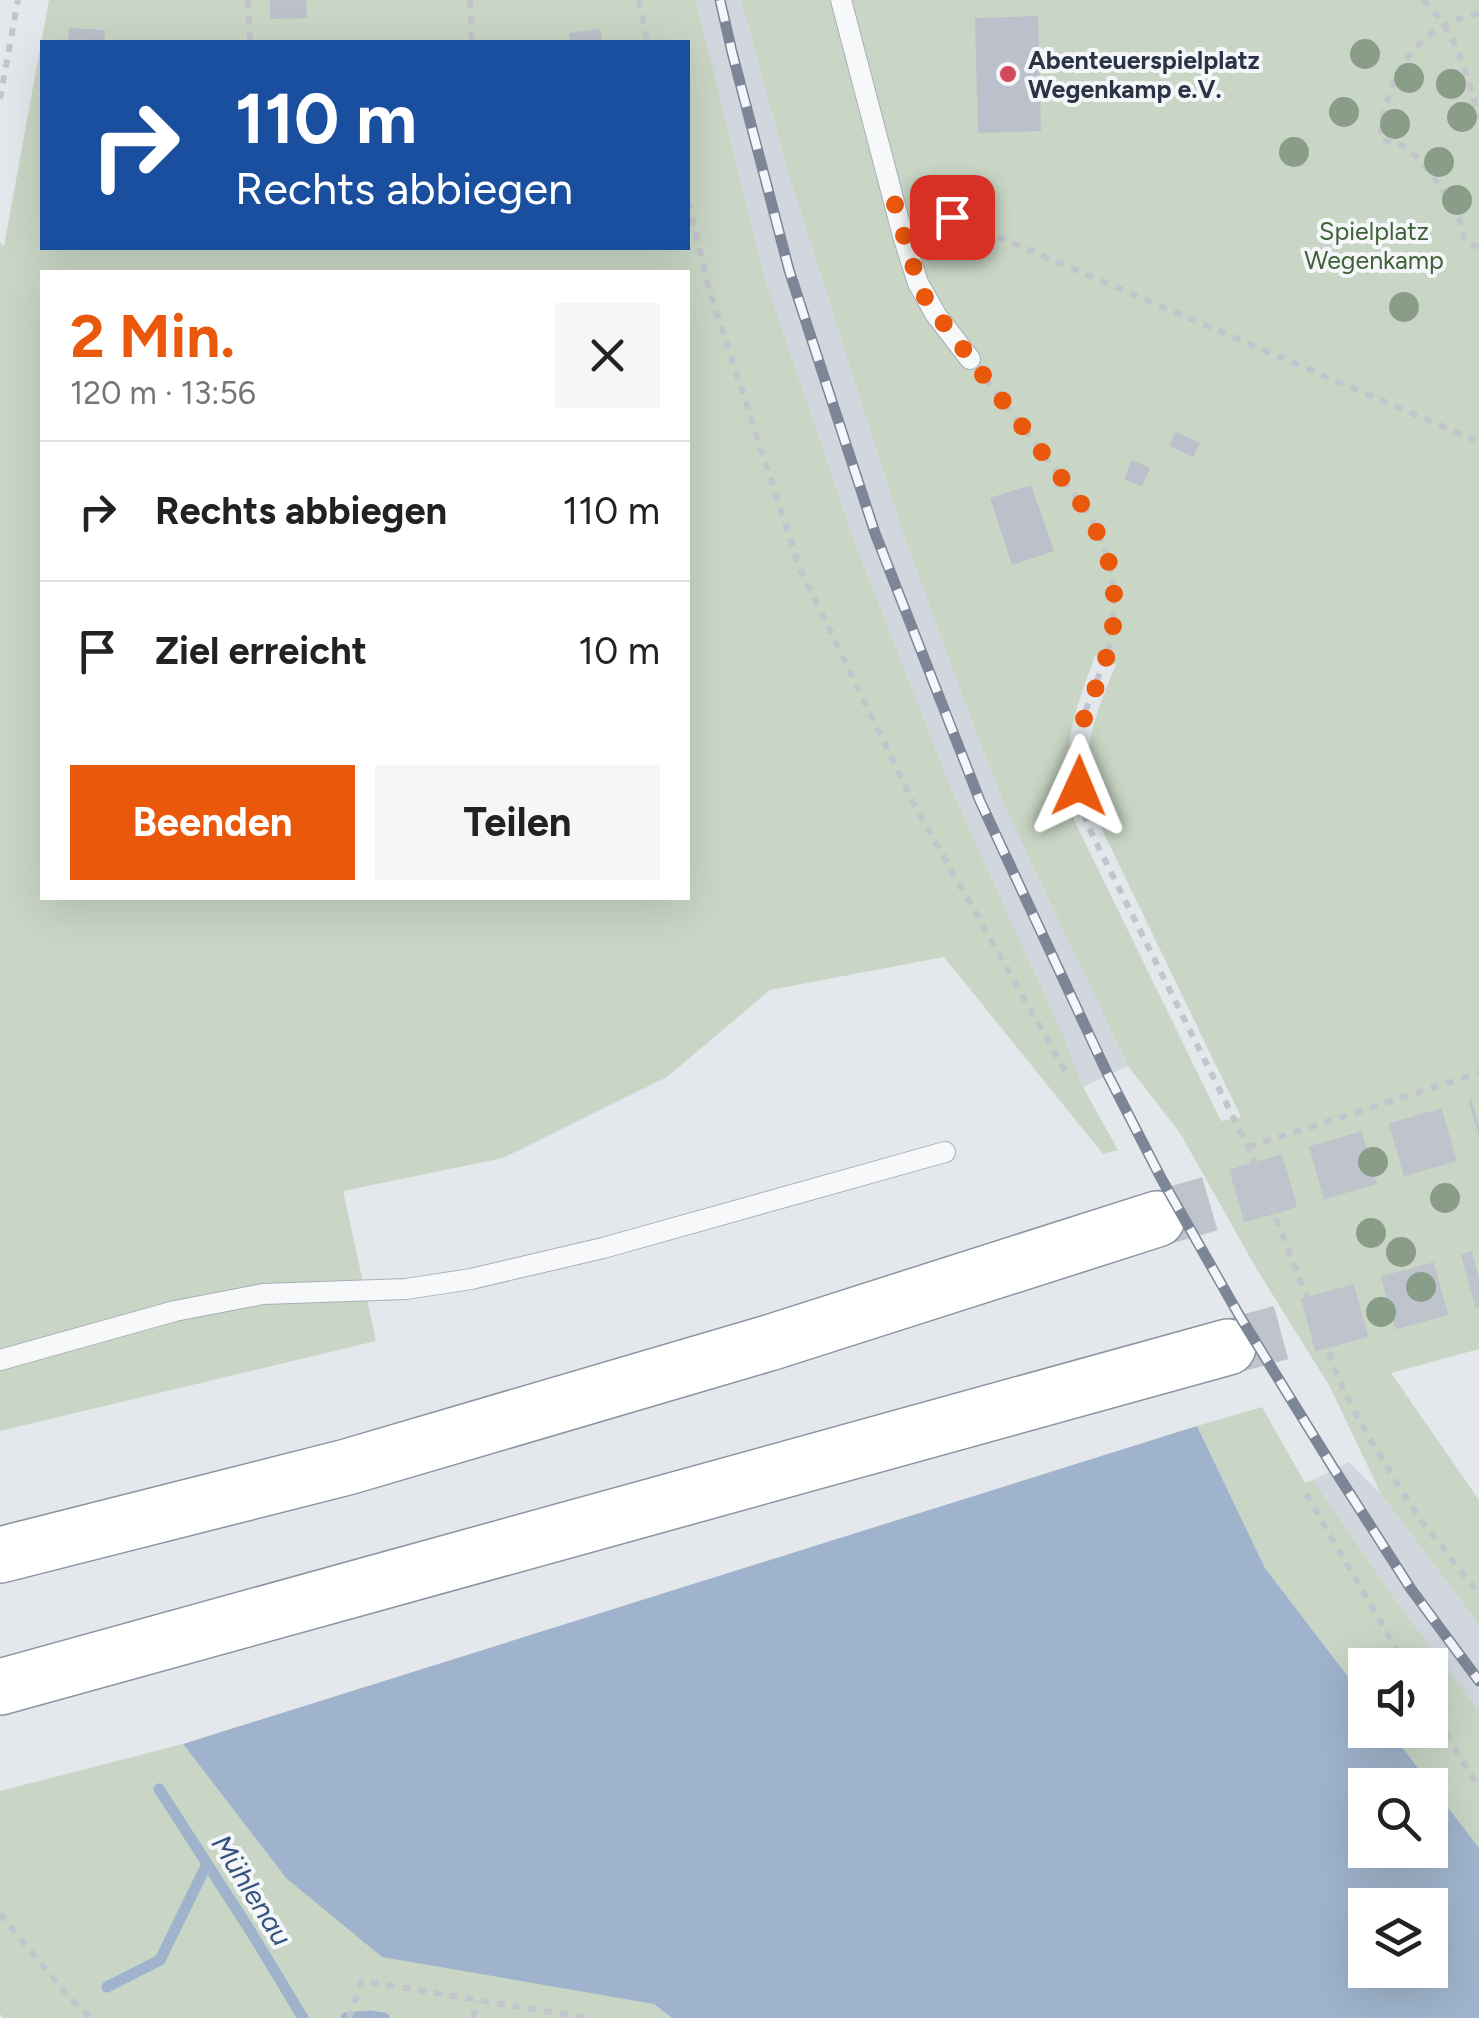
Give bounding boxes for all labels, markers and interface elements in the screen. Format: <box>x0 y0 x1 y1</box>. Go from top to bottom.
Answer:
place label: Abenteuerspielplatz Wegenkamp e.V. <box>1028 45 1260 104</box>
marker: Abenteuerspielplatz Wegenkamp e.V. <box>997 63 1019 85</box>
text: 110 m <box>235 76 417 161</box>
icon: right <box>70 80 200 210</box>
text: Rechts abbiegen <box>235 161 573 215</box>
pin <box>910 175 995 260</box>
icon: arrive <box>925 190 980 245</box>
park label: Spielplatz Wegenkamp <box>1304 216 1444 275</box>
text: 2 Min. <box>70 300 235 372</box>
button: close <box>555 303 660 408</box>
text: 120 m · 13:56 <box>70 374 256 412</box>
icon: right <box>70 484 125 539</box>
text: Rechts abbiegen <box>155 488 447 534</box>
text: 110 m <box>563 488 660 534</box>
icon: arrive <box>70 624 125 679</box>
text: Ziel erreicht <box>155 628 367 674</box>
text: 10 m <box>578 628 660 674</box>
position arrow <box>1027 734 1131 838</box>
button: Beenden <box>70 765 355 880</box>
button: Teilen <box>375 765 660 880</box>
map controls <box>1348 1648 1448 1988</box>
button: sound <box>1348 1648 1448 1748</box>
button: search <box>1348 1768 1448 1868</box>
water label: Mühlenau <box>205 1828 299 1952</box>
button: layers <box>1348 1888 1448 1988</box>

